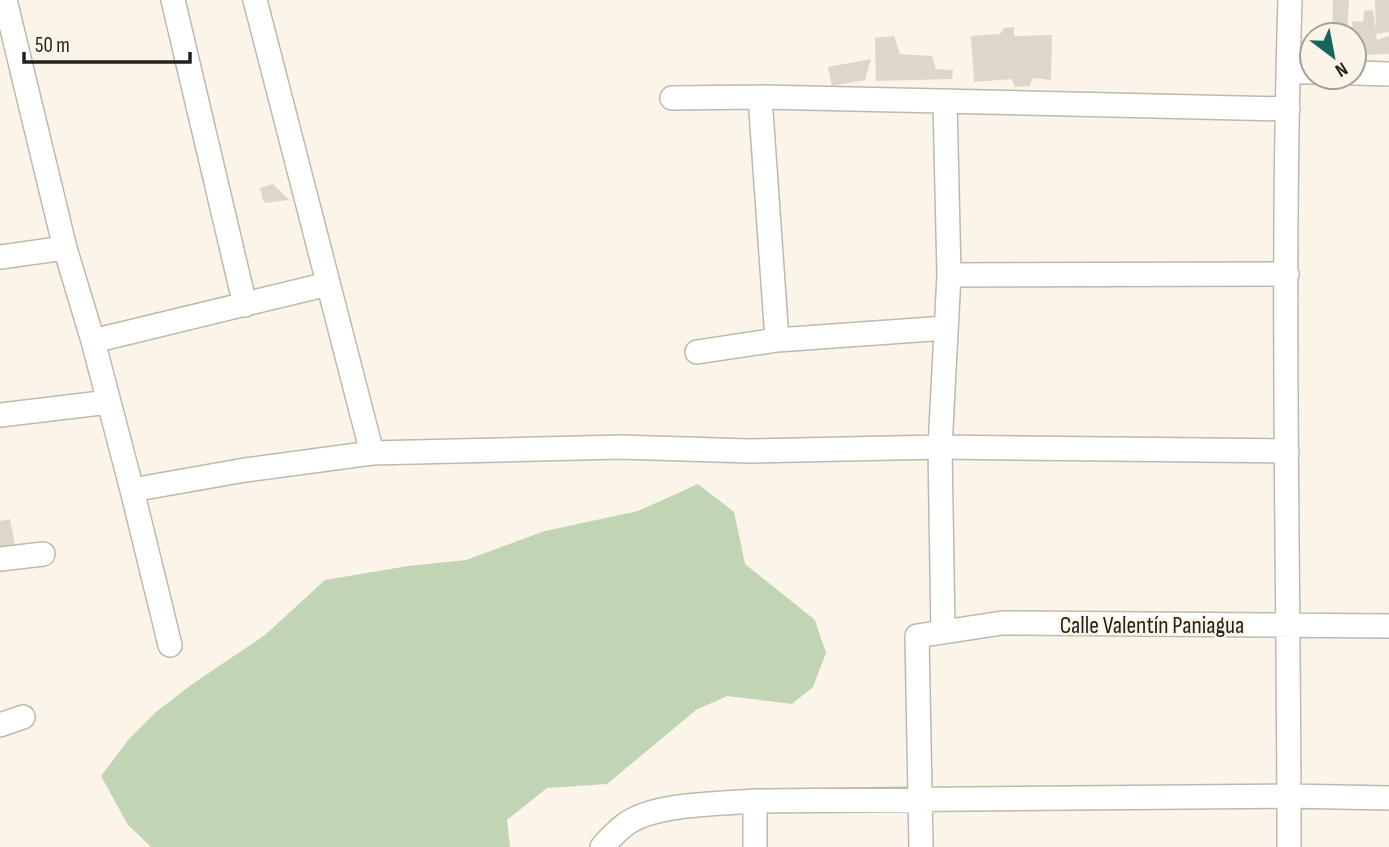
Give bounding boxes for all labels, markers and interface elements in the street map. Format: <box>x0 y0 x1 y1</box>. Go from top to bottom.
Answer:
scale bar <box>24 21 191 65</box>
north arrow <box>1298 21 1368 91</box>
text: 50 m <box>35 33 70 58</box>
text: N <box>1331 57 1352 82</box>
street label: Calle Valentín Paniagua <box>1060 611 1244 640</box>

